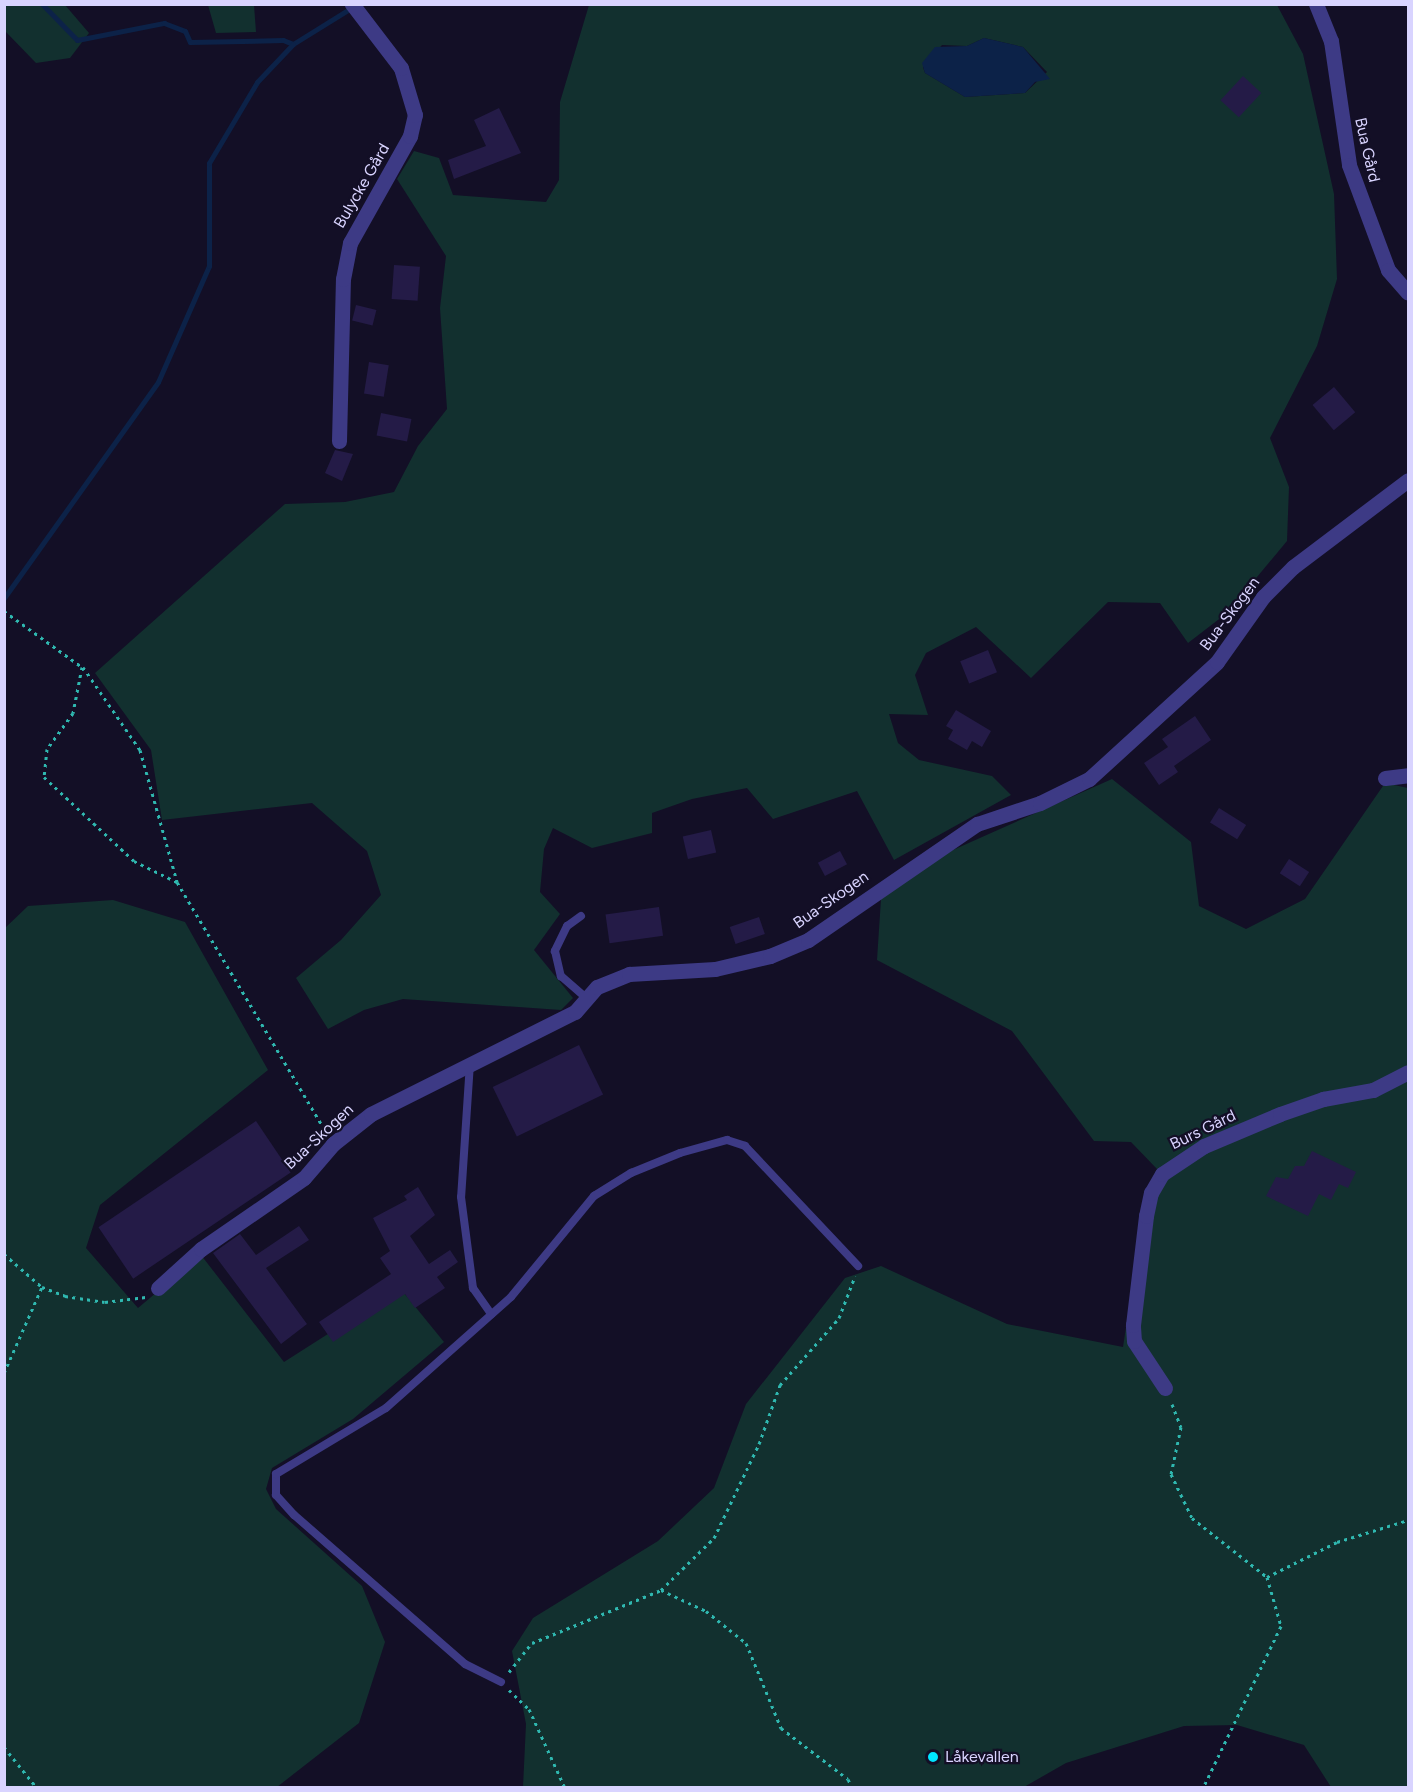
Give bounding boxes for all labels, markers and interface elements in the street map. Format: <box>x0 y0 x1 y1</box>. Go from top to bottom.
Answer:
street label: Bua Gård <box>1350 116 1384 184</box>
street label: Bulycke Gård <box>330 140 394 232</box>
street label: Bua-Skogen <box>1196 573 1264 655</box>
street label: Bua-Skogen <box>790 867 872 933</box>
street label: Bua-Skogen <box>281 1100 357 1174</box>
street label: Burs Gård <box>1167 1106 1239 1154</box>
place label: Låkevallen <box>945 1747 1019 1767</box>
marker: Låkevallen <box>926 1750 940 1764</box>

